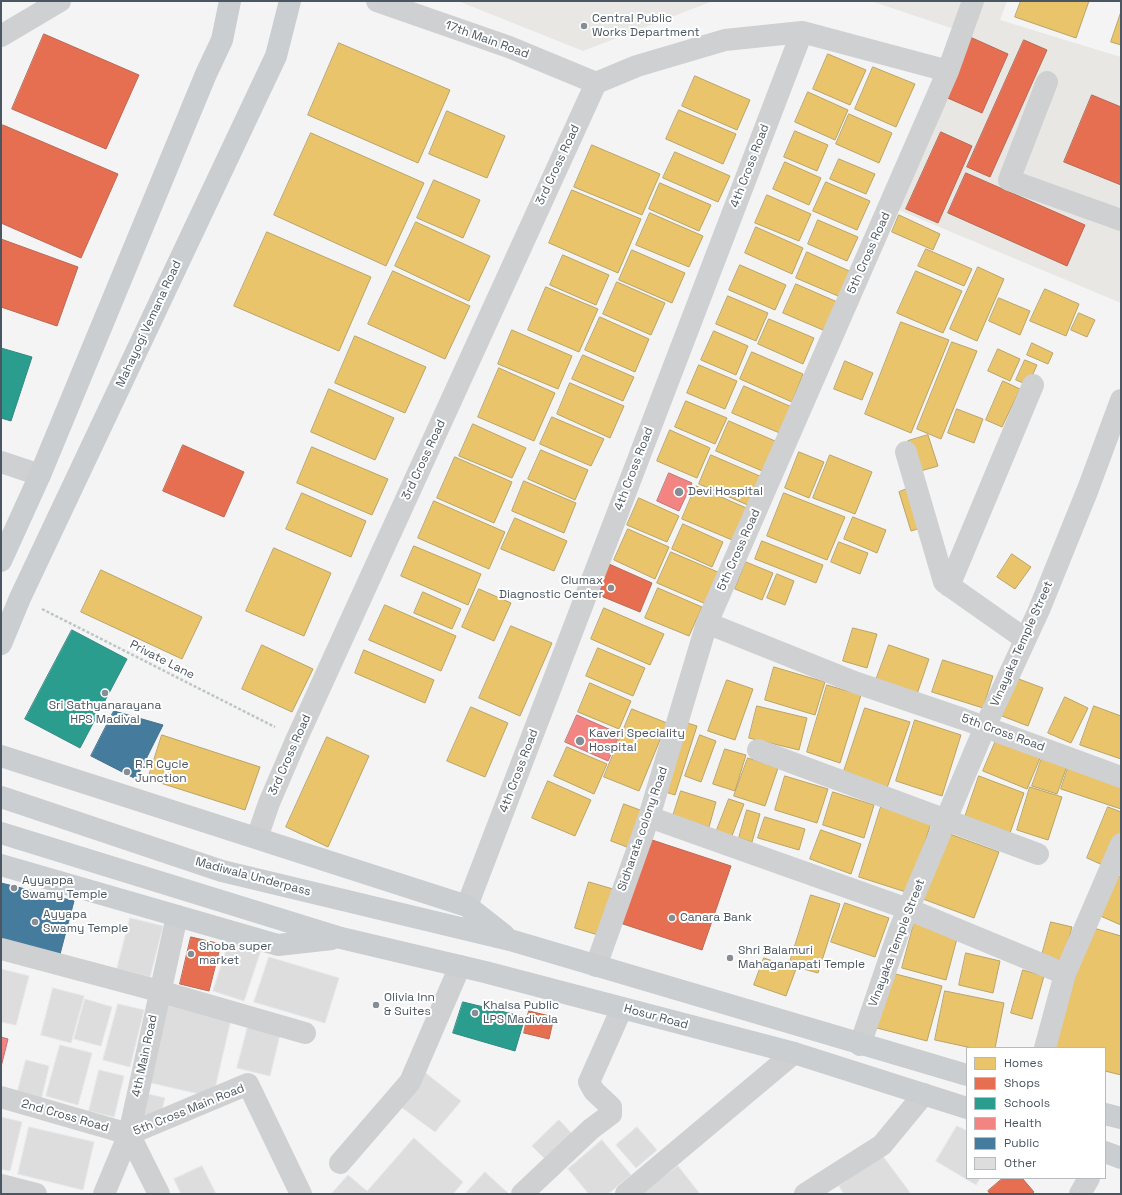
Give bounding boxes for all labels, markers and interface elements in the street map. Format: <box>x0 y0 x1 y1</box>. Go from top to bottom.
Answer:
place label: Central Public Works Department <box>592 12 700 40</box>
street label: 17th Main Road <box>443 18 531 62</box>
marker: Central Public Works Department <box>579 21 589 31</box>
street label: 4th Cross Road <box>727 122 773 210</box>
street label: 3rd Cross Road <box>533 123 583 207</box>
street label: 5th Cross Road <box>845 210 893 296</box>
street label: Mahayogi Vemana Road <box>113 258 185 390</box>
street label: 3rd Cross Road <box>399 418 449 502</box>
street label: 4th Cross Road <box>611 425 657 513</box>
place label: Devi Hospital <box>688 485 763 499</box>
marker: Devi Hospital <box>673 486 685 498</box>
street label: 5th Cross Road <box>715 507 763 593</box>
place label: Clumax Diagnostic Center <box>499 574 603 602</box>
street label: Vinayaka Temple Street <box>988 579 1056 709</box>
marker: Clumax Diagnostic Center <box>606 583 616 593</box>
street label: Private Lane <box>127 637 197 683</box>
marker: Sri Sathyanarayana HPS Madival <box>100 688 110 698</box>
place label: Sri Sathyanarayana HPS Madival <box>49 699 161 727</box>
street label: 5th Cross Road <box>959 711 1047 755</box>
street label: 3rd Cross Road <box>266 712 314 798</box>
street label: 4th Cross Road <box>496 727 542 815</box>
place label: Kaveri Speciality Hospital <box>589 727 685 755</box>
marker: Kaveri Speciality Hospital <box>574 735 586 747</box>
place label: R.R Cycle Junction <box>135 758 189 786</box>
street label: Sidharata colony Road <box>615 765 671 893</box>
marker: R.R Cycle Junction <box>122 767 132 777</box>
street label: Madiwala Underpass <box>194 855 312 899</box>
place label: Ayyappa Swamy Temple <box>22 874 107 902</box>
street label: Vinayaka Temple Street <box>866 877 928 1009</box>
marker: Ayyappa Swamy Temple <box>9 883 19 893</box>
place label: Ayyapa Swamy Temple <box>43 908 128 936</box>
place label: Canara Bank <box>680 911 752 925</box>
marker: Canara Bank <box>667 913 677 923</box>
marker: Ayyapa Swamy Temple <box>30 917 40 927</box>
place label: Shoba super market <box>199 940 272 968</box>
place label: Shri Balamuri Mahaganapati Temple <box>738 944 865 972</box>
marker: Shoba super market <box>186 949 196 959</box>
marker: Shri Balamuri Mahaganapati Temple <box>725 953 735 963</box>
place label: Olivia Inn & Suites <box>384 991 435 1019</box>
place label: Khalsa Public LPS Madivala <box>483 999 559 1027</box>
marker: Olivia Inn & Suites <box>371 1000 381 1010</box>
street label: Hosur Road <box>622 1002 690 1032</box>
marker: Khalsa Public LPS Madivala <box>470 1008 480 1018</box>
street label: 4th Main Road <box>129 1014 161 1098</box>
legend <box>966 1047 1106 1179</box>
text: Homes <box>1004 1055 1043 1071</box>
text: Shops <box>1004 1075 1040 1091</box>
street label: 5th Cross Main Road <box>131 1081 247 1139</box>
text: Schools <box>1004 1095 1050 1111</box>
street label: 2nd Cross Road <box>20 1097 110 1135</box>
text: Health <box>1004 1115 1042 1131</box>
text: Public <box>1004 1135 1039 1151</box>
text: Other <box>1004 1155 1037 1171</box>

